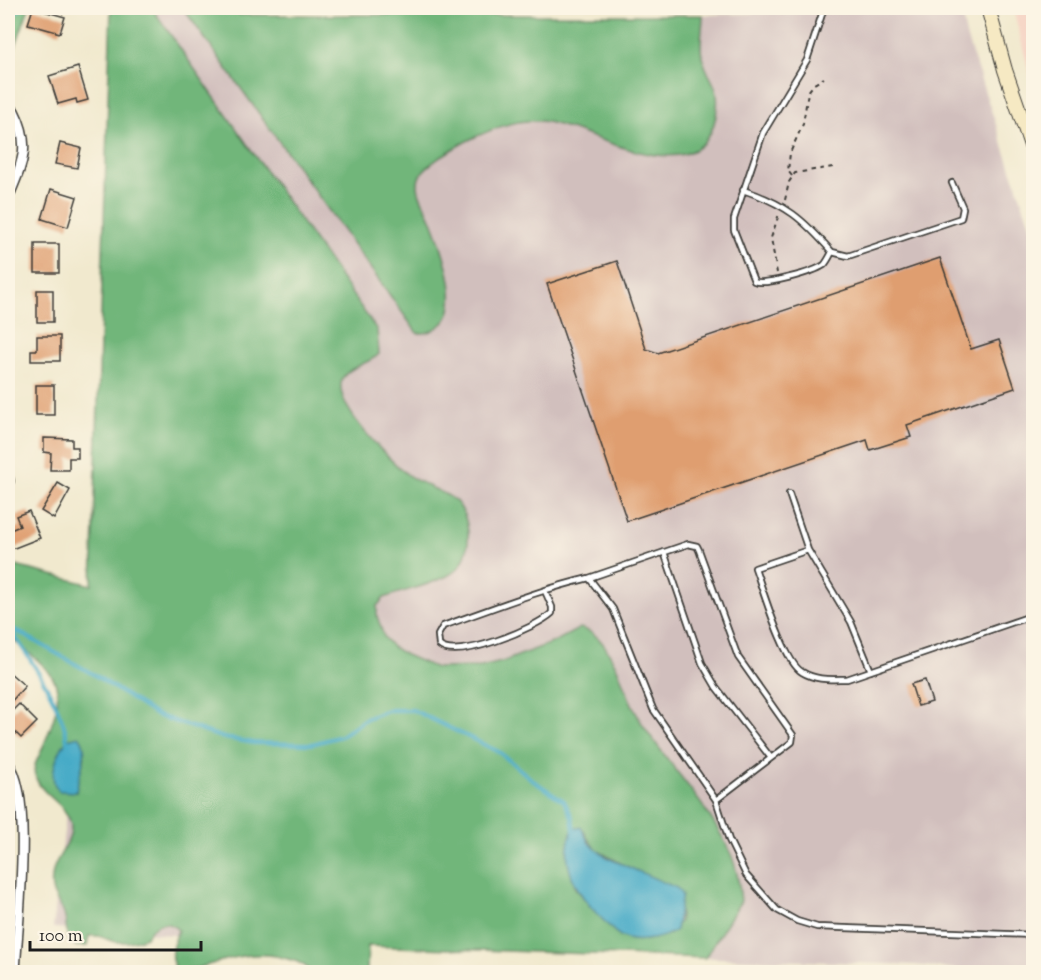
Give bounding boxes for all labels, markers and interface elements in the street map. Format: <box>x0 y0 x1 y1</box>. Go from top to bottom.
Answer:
scale bar <box>30 914 201 952</box>
text: 100 m <box>39 924 83 950</box>

